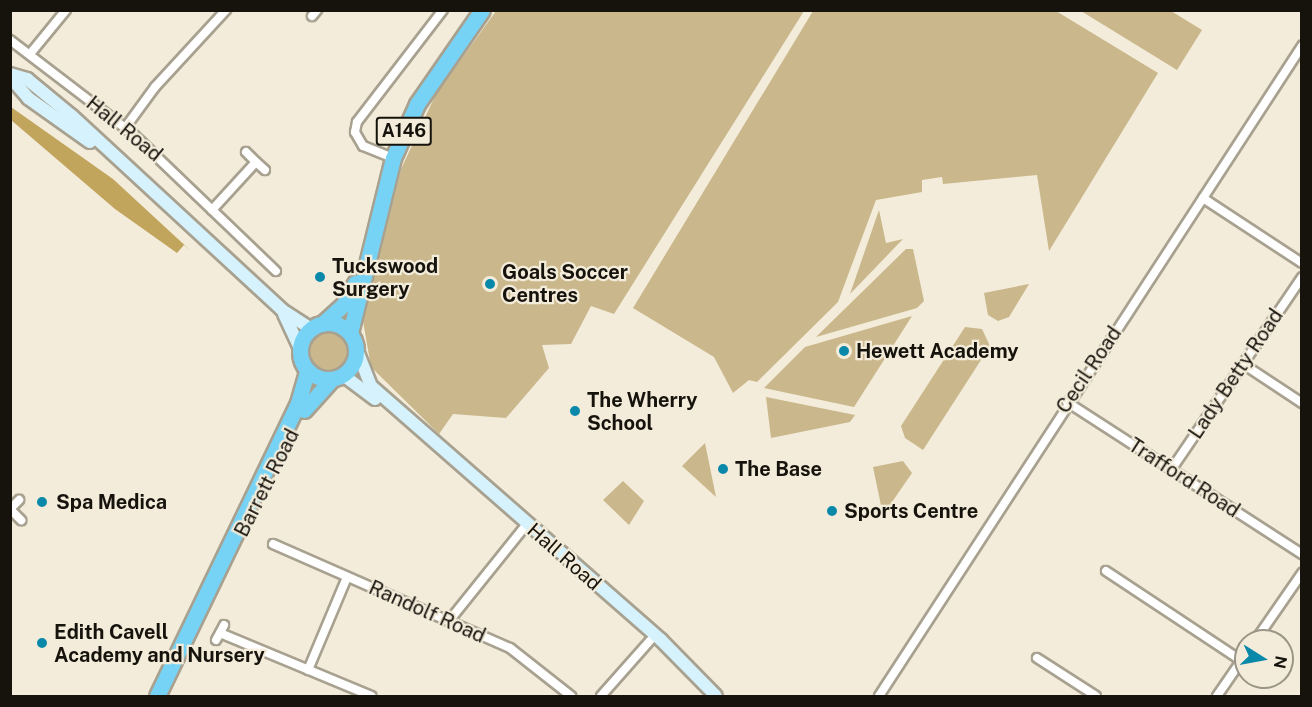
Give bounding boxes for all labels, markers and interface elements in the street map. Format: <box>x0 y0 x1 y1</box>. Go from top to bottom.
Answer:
street label: Hall Road <box>81 91 167 167</box>
road number: A146 <box>376 116 432 146</box>
place label: Tuckswood Surgery <box>332 254 438 301</box>
place label: Goals Soccer Centres <box>502 260 628 307</box>
marker: Tuckswood Surgery <box>313 270 327 284</box>
marker: Goals Soccer Centres <box>483 277 497 291</box>
street label: Lady Betty Road <box>1184 304 1288 444</box>
street label: Cecil Road <box>1051 322 1127 418</box>
place label: Hewett Academy <box>856 339 1018 363</box>
marker: Hewett Academy <box>837 344 851 358</box>
place label: The Wherry School <box>587 388 698 435</box>
marker: The Wherry School <box>568 404 582 418</box>
street label: Barrett Road <box>230 425 304 541</box>
street label: Trafford Road <box>1124 433 1244 523</box>
place label: The Base <box>735 457 822 481</box>
marker: The Base <box>716 462 730 476</box>
place label: Spa Medica <box>56 490 167 514</box>
marker: Spa Medica <box>33 493 51 511</box>
place label: Sports Centre <box>844 499 978 523</box>
marker: Sports Centre <box>825 504 839 518</box>
street label: Hall Road <box>522 518 606 596</box>
street label: Randolf Road <box>365 576 489 648</box>
place label: Edith Cavell Academy and Nursery <box>54 620 265 667</box>
north arrow <box>1234 629 1294 689</box>
marker: Edith Cavell Academy and Nursery <box>35 636 49 650</box>
text: N <box>1270 654 1291 670</box>

